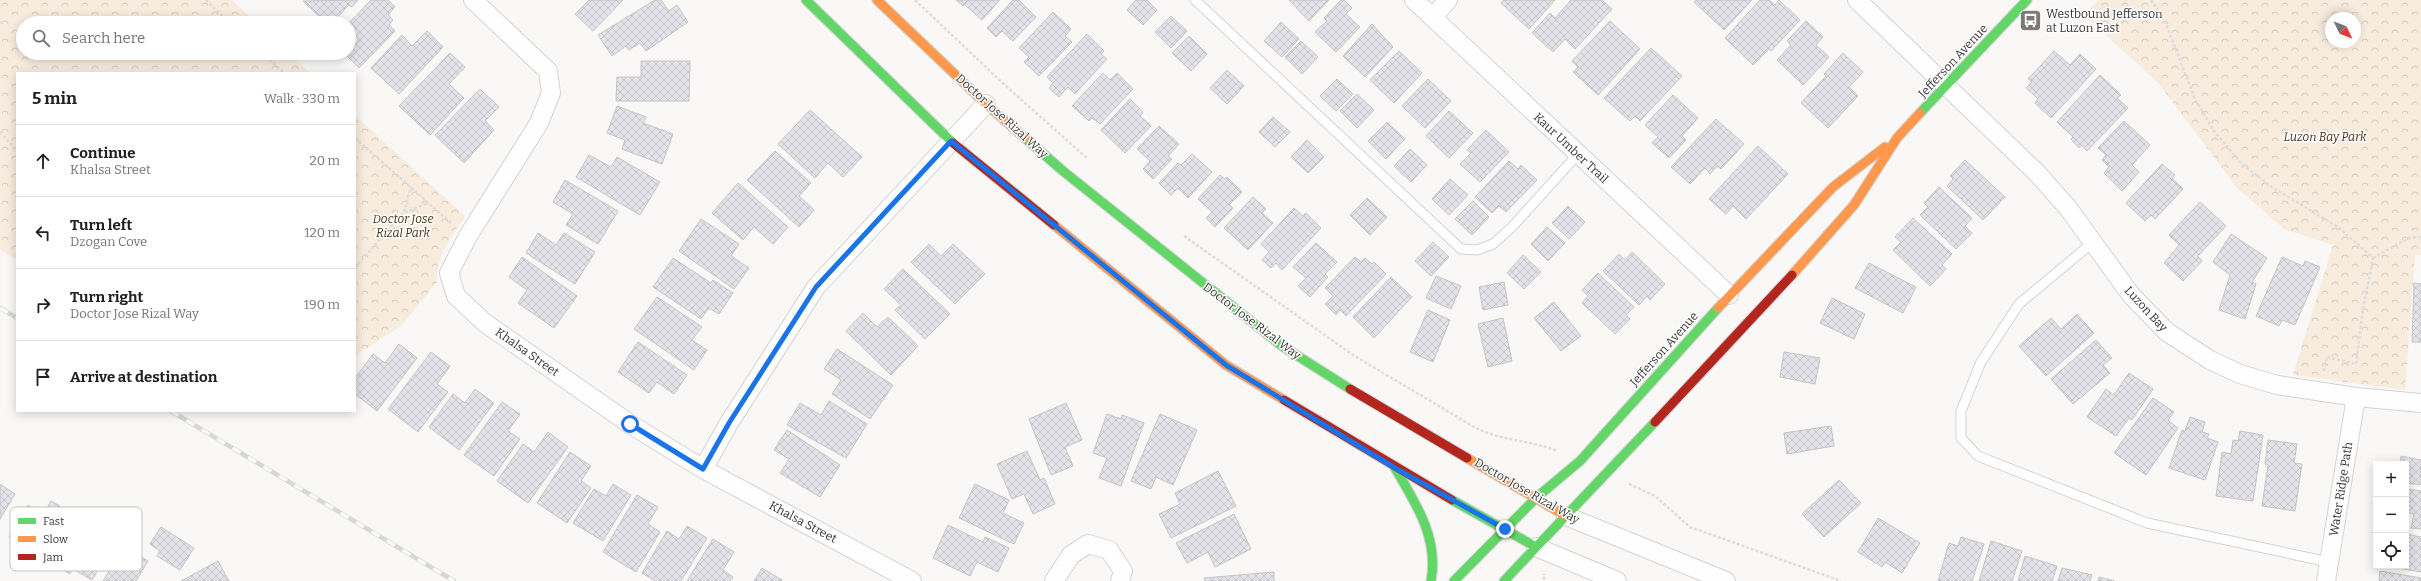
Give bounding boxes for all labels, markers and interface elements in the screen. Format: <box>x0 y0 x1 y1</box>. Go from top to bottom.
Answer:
place label: Westbound Jefferson at Luzon East <box>2046 7 2163 35</box>
bus stop icon: Westbound Jefferson at Luzon East <box>2017 8 2043 34</box>
north arrow <box>2325 12 2361 48</box>
search box <box>16 16 356 60</box>
street label: Jefferson Avenue <box>1915 22 1990 101</box>
icon: search <box>30 27 52 49</box>
text: Search here <box>62 29 145 47</box>
street label: Doctor Jose Rizal Way <box>953 71 1051 161</box>
text: 5 min <box>32 88 77 109</box>
text: Walk · 330 m <box>264 91 340 106</box>
street label: Kaur Umber Trail <box>1531 110 1611 186</box>
park label: Luzon Bay Park <box>2284 130 2367 144</box>
text: Continue <box>70 144 136 162</box>
icon: ahead <box>32 150 54 172</box>
text: 20 m <box>310 153 340 168</box>
text: Khalsa Street <box>70 162 151 177</box>
park label: Doctor Jose Rizal Park <box>372 212 434 240</box>
text: Turn left <box>70 216 132 234</box>
icon: left <box>32 222 54 244</box>
text: 120 m <box>304 225 340 240</box>
text: Dzogan Cove <box>70 234 147 249</box>
street label: Doctor Jose Rizal Way <box>1200 280 1304 363</box>
street label: Luzon Bay <box>2122 284 2171 335</box>
text: Turn right <box>70 288 143 306</box>
icon: right <box>32 294 54 316</box>
text: 190 m <box>304 297 340 312</box>
text: Doctor Jose Rizal Way <box>70 306 199 321</box>
street label: Jefferson Avenue <box>1626 309 1701 390</box>
street label: Khalsa Street <box>492 325 562 379</box>
icon: arrive <box>32 366 54 388</box>
text: Arrive at destination <box>70 368 217 386</box>
route start <box>621 415 639 433</box>
street label: Water Ridge Path <box>2327 440 2355 537</box>
street label: Doctor Jose Rizal Way <box>1472 455 1583 527</box>
map controls <box>2373 461 2409 569</box>
button: + <box>2373 461 2409 497</box>
button: − <box>2373 497 2409 533</box>
street label: Khalsa Street <box>767 498 840 546</box>
legend <box>10 507 142 571</box>
text: Fast <box>43 515 64 528</box>
route end <box>1496 520 1514 538</box>
text: Slow <box>43 533 68 546</box>
button: locate <box>2373 533 2409 569</box>
text: Jam <box>42 551 63 564</box>

